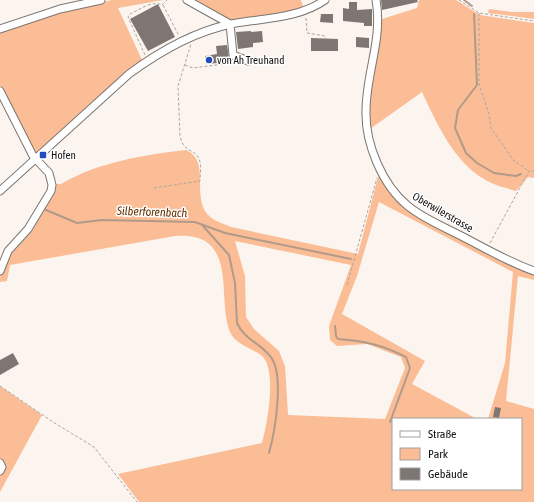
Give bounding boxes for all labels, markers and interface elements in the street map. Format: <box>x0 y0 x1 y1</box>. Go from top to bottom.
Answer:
place label: von Ah Treuhand <box>217 54 284 66</box>
marker: von Ah Treuhand <box>204 55 214 65</box>
place label: Hofen <box>51 149 76 161</box>
marker: Hofen <box>38 150 48 160</box>
street label: Oberwilerstrasse <box>411 190 475 234</box>
water label: Silberforenbach <box>116 204 188 220</box>
legend <box>392 418 522 490</box>
text: Straße <box>428 427 456 441</box>
text: Park <box>428 447 449 461</box>
text: Gebäude <box>428 467 468 481</box>

